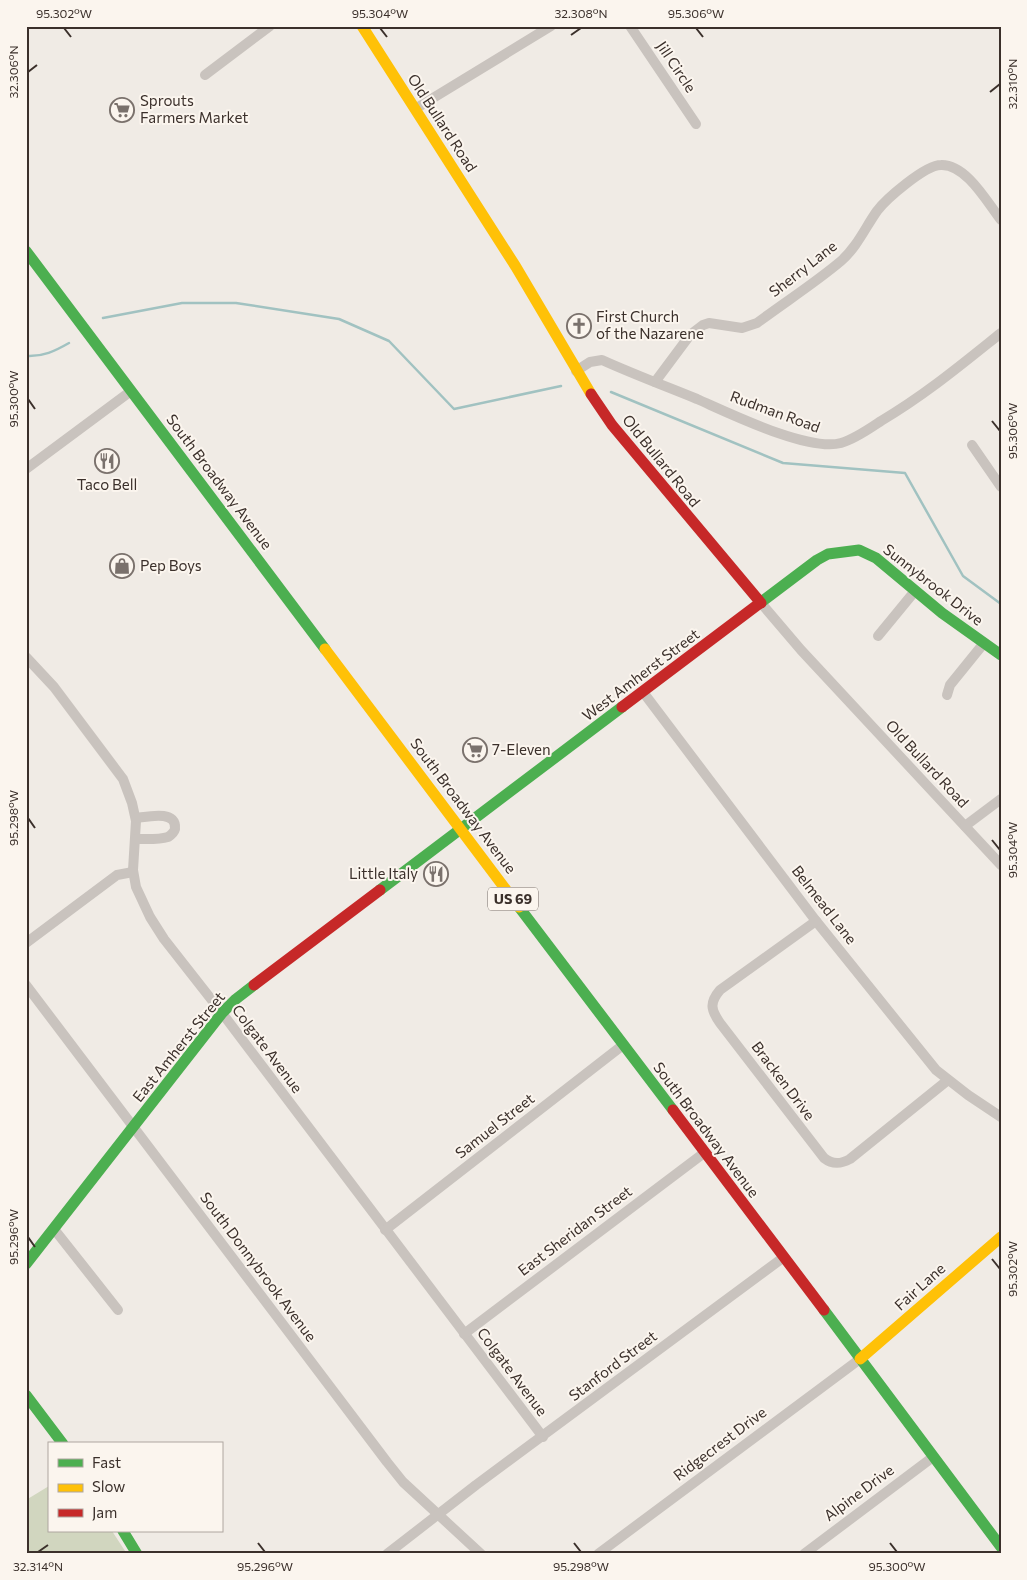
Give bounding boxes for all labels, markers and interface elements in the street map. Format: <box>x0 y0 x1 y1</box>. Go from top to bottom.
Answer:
text: 95.302°W <box>36 6 92 20</box>
text: 95.304°W <box>352 6 408 20</box>
text: 32.308°N <box>555 6 607 20</box>
text: 95.306°W <box>668 6 724 20</box>
street label: Jill Circle <box>653 37 700 95</box>
text: 32.306°N <box>6 46 20 98</box>
text: 32.310°N <box>1005 59 1019 109</box>
street label: Old Bullard Road <box>404 70 481 175</box>
place label: Sprouts Farmers Market <box>140 91 248 126</box>
supermarket icon: Sprouts Farmers Market <box>109 97 135 123</box>
street label: Sherry Lane <box>765 236 840 300</box>
place label: First Church of the Nazarene <box>596 307 704 342</box>
church icon: First Church of the Nazarene <box>566 313 592 339</box>
text: 95.300°W <box>6 370 20 428</box>
street label: Rudman Road <box>728 386 823 436</box>
text: 95.306°W <box>1005 403 1019 459</box>
street label: South Broadway Avenue <box>163 410 277 553</box>
street label: Old Bullard Road <box>619 411 704 510</box>
restaurant icon: Taco Bell <box>94 448 120 474</box>
place label: Taco Bell <box>77 475 137 493</box>
street label: Sunnybrook Drive <box>880 540 987 629</box>
shop icon: Pep Boys <box>109 553 135 579</box>
place label: Pep Boys <box>140 556 202 574</box>
street label: West Amherst Street <box>578 624 702 724</box>
street label: Old Bullard Road <box>882 716 973 811</box>
street label: South Broadway Avenue <box>407 734 521 877</box>
supermarket icon: 7-Eleven <box>462 737 488 763</box>
place label: 7-Eleven <box>492 740 551 758</box>
text: 95.298°W <box>6 790 20 846</box>
text: 95.304°W <box>1005 822 1019 878</box>
restaurant icon: Little Italy <box>423 861 449 887</box>
street label: Belmead Lane <box>789 862 861 947</box>
place label: Little Italy <box>349 864 418 882</box>
road number: US 69 <box>488 888 538 911</box>
street label: East Amherst Street <box>128 988 228 1105</box>
street label: Colgate Avenue <box>229 1001 307 1096</box>
street label: Bracken Drive <box>748 1037 819 1123</box>
street label: South Broadway Avenue <box>650 1058 764 1201</box>
street label: Samuel Street <box>451 1089 537 1162</box>
street label: East Sheridan Street <box>514 1181 635 1279</box>
street label: South Donnybrook Avenue <box>197 1188 321 1345</box>
text: 95.296°W <box>6 1209 20 1265</box>
text: 95.302°W <box>1005 1241 1019 1297</box>
street label: Fair Lane <box>890 1259 948 1314</box>
street label: Colgate Avenue <box>474 1324 552 1419</box>
street label: Stanford Street <box>565 1326 660 1404</box>
street label: Ridgecrest Drive <box>669 1402 769 1484</box>
legend <box>48 1442 222 1532</box>
text: Fast <box>92 1453 121 1471</box>
street label: Alpine Drive <box>820 1460 897 1524</box>
text: Slow <box>92 1477 125 1495</box>
text: Jam <box>92 1503 117 1521</box>
text: 32.314°N <box>13 1559 63 1573</box>
text: 95.296°W <box>237 1559 293 1573</box>
text: 95.298°W <box>553 1559 609 1573</box>
text: 95.300°W <box>868 1559 926 1573</box>

